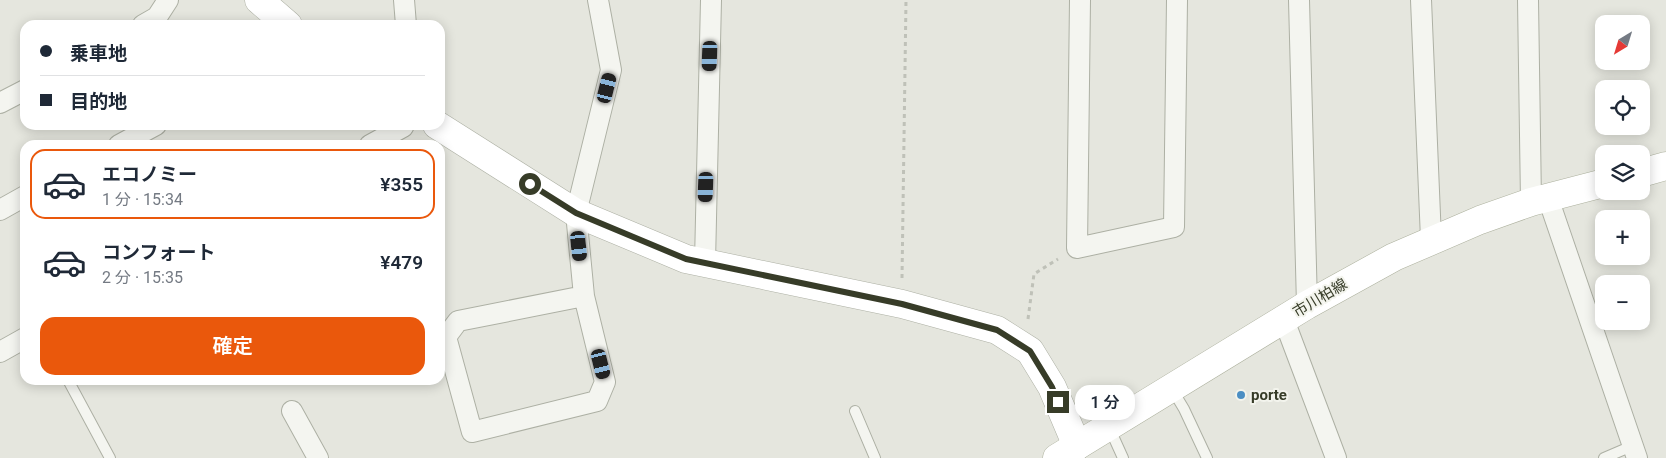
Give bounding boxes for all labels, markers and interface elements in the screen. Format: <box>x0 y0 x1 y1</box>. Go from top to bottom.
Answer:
north arrow <box>1595 15 1650 70</box>
map controls <box>1595 15 1650 330</box>
car <box>701 41 718 71</box>
text: 乗車地 <box>70 42 127 65</box>
car <box>596 72 617 104</box>
button: locate <box>1595 80 1650 135</box>
text: 目的地 <box>70 90 127 113</box>
button: layers <box>1595 145 1650 200</box>
icon: car <box>42 162 87 207</box>
text: エコノミー <box>102 163 197 186</box>
car <box>697 172 714 202</box>
text: ¥355 <box>380 173 423 196</box>
route start <box>519 173 541 195</box>
text: 1 分 · 15:34 <box>102 190 183 209</box>
button: + <box>1595 210 1650 265</box>
car <box>569 230 588 262</box>
icon: car <box>42 240 87 285</box>
text: コンフォート <box>102 241 215 264</box>
text: ¥479 <box>380 251 423 274</box>
text: 2 分 · 15:35 <box>102 268 183 287</box>
street label: 市川柏線 <box>1290 275 1350 321</box>
button: − <box>1595 275 1650 330</box>
button: 確定 <box>40 317 425 375</box>
car <box>590 348 611 380</box>
callout: 1 分 <box>1076 384 1136 420</box>
place label: porte <box>1251 386 1287 404</box>
marker: porte <box>1235 389 1247 401</box>
route end <box>1047 391 1069 413</box>
text: 1 分 <box>1090 393 1120 412</box>

